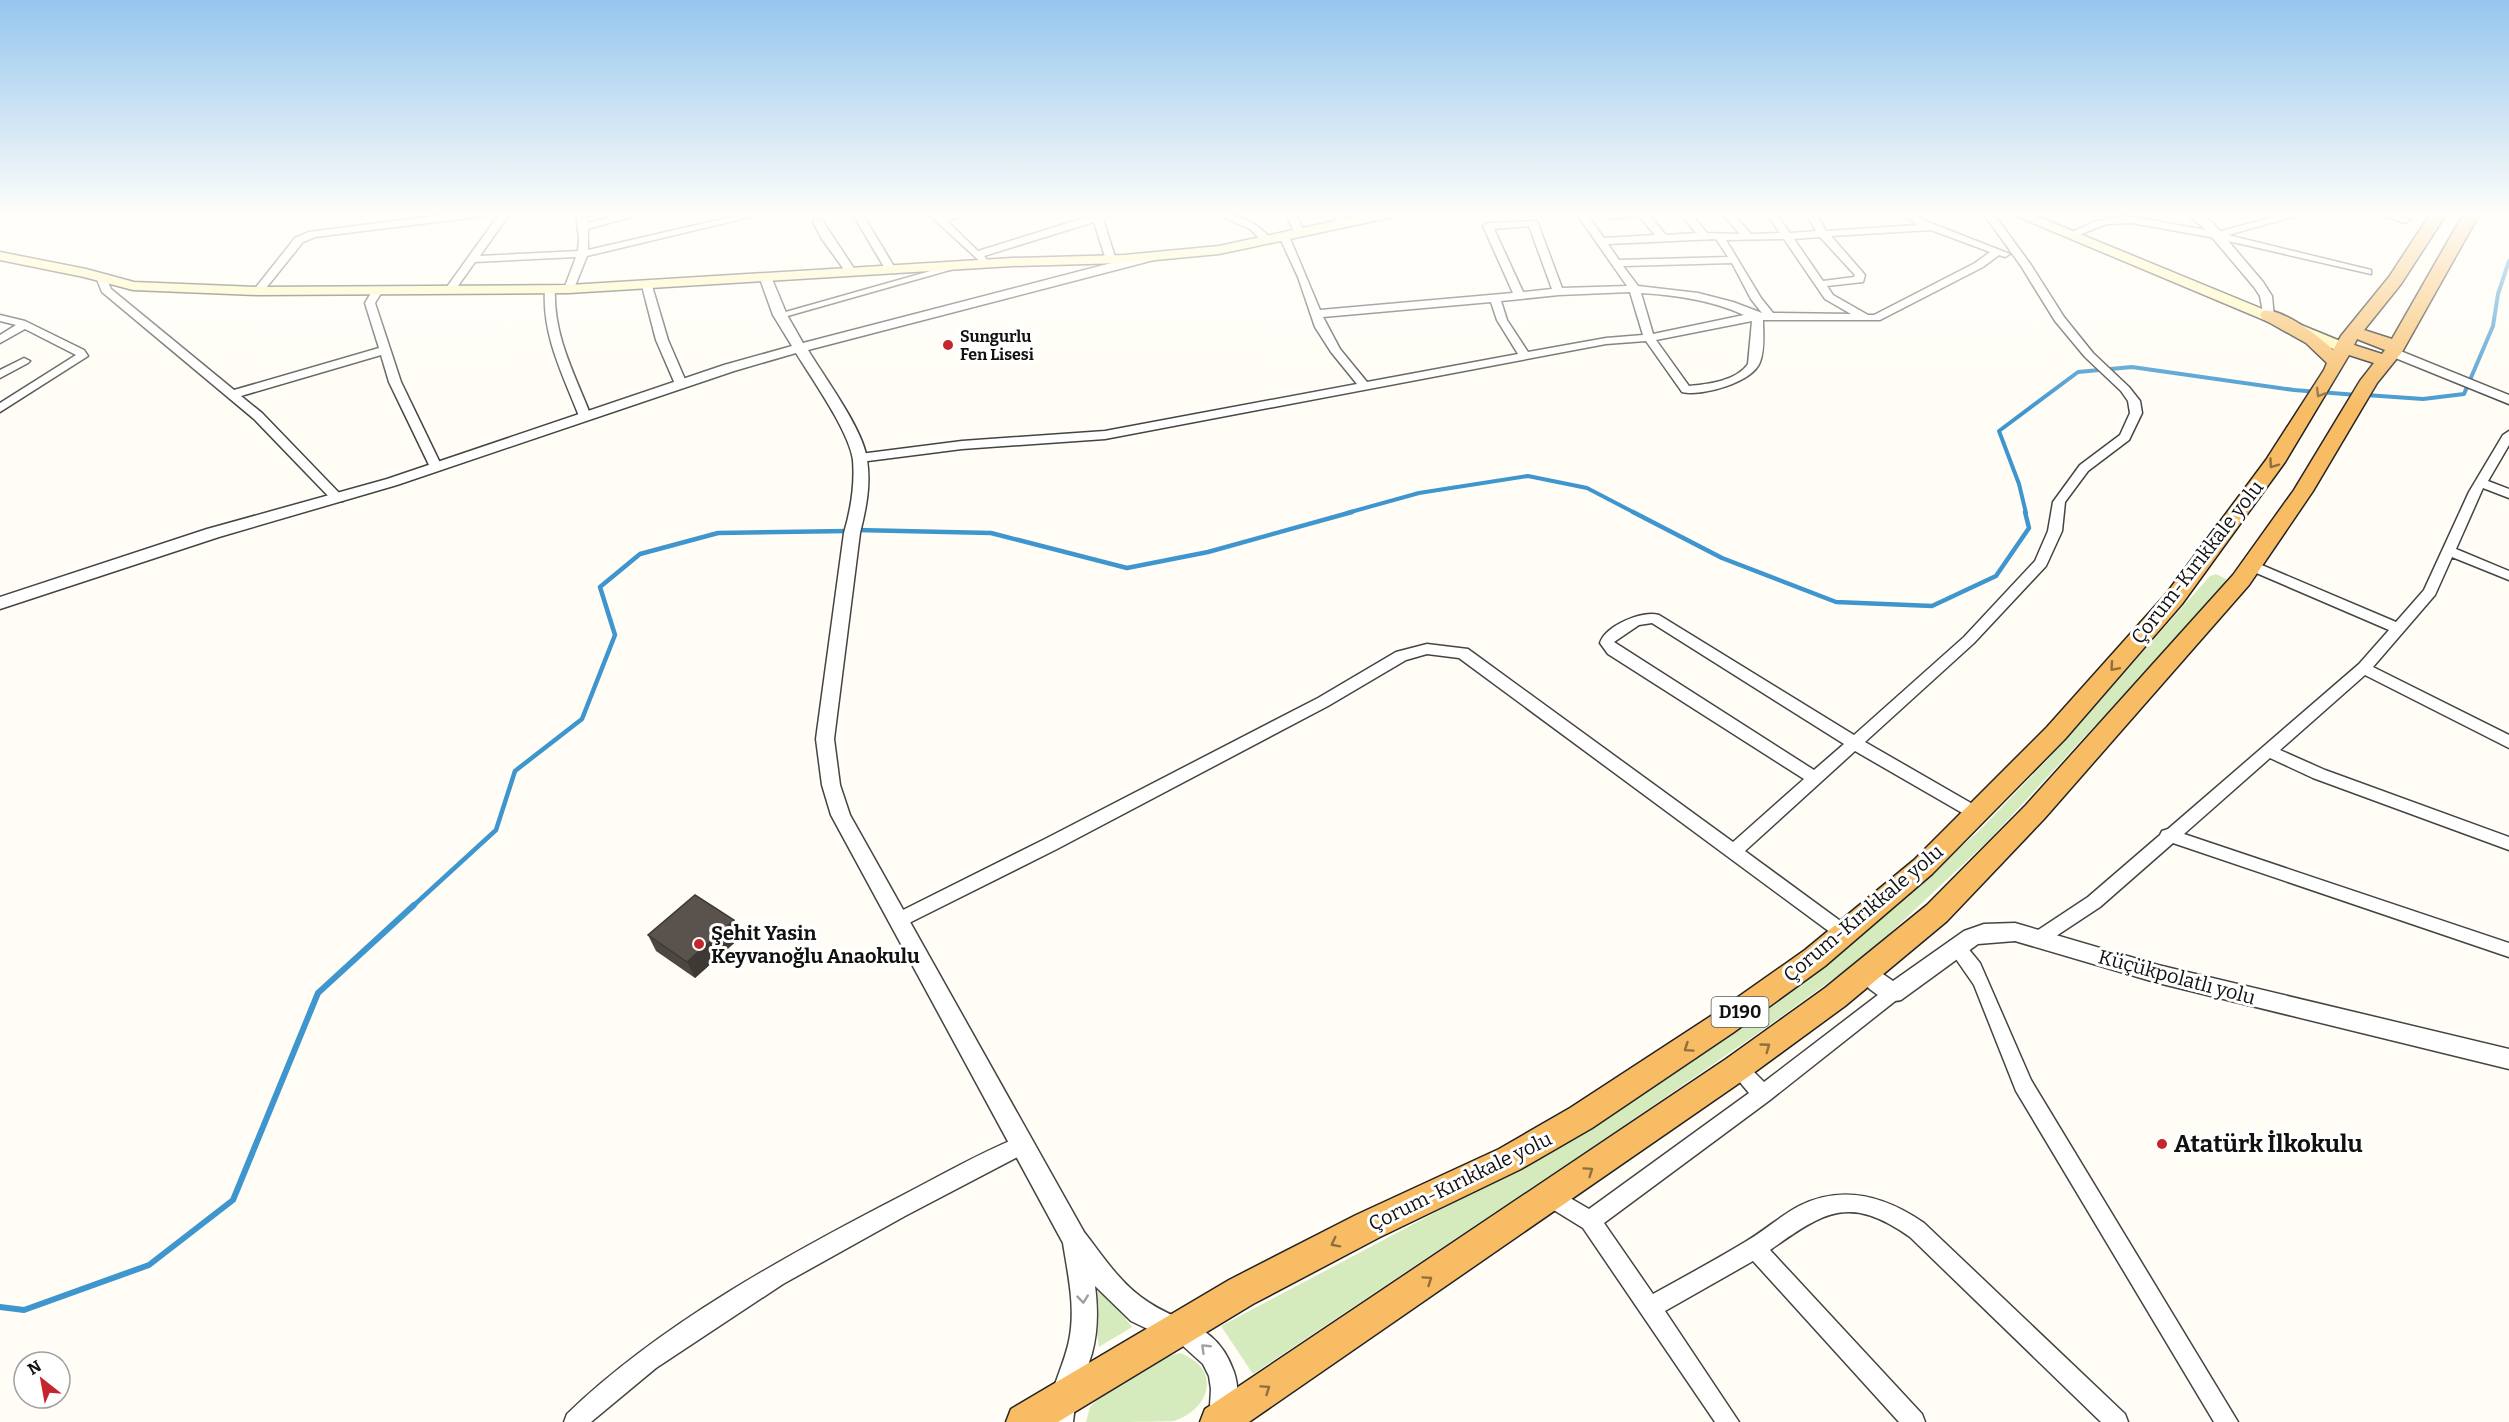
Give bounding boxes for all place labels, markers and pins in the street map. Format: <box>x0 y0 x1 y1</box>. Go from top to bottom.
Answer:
place label: Sungurlu Fen Lisesi <box>960 327 1034 364</box>
marker: Sungurlu Fen Lisesi <box>941 338 955 352</box>
place label: Şehit Yasin Keyvanoğlu Anaokulu <box>711 921 920 968</box>
marker: Şehit Yasin Keyvanoğlu Anaokulu <box>692 937 706 951</box>
place label: Atatürk İlkokulu <box>2174 1130 2363 1158</box>
marker: Atatürk İlkokulu <box>2155 1137 2169 1151</box>

